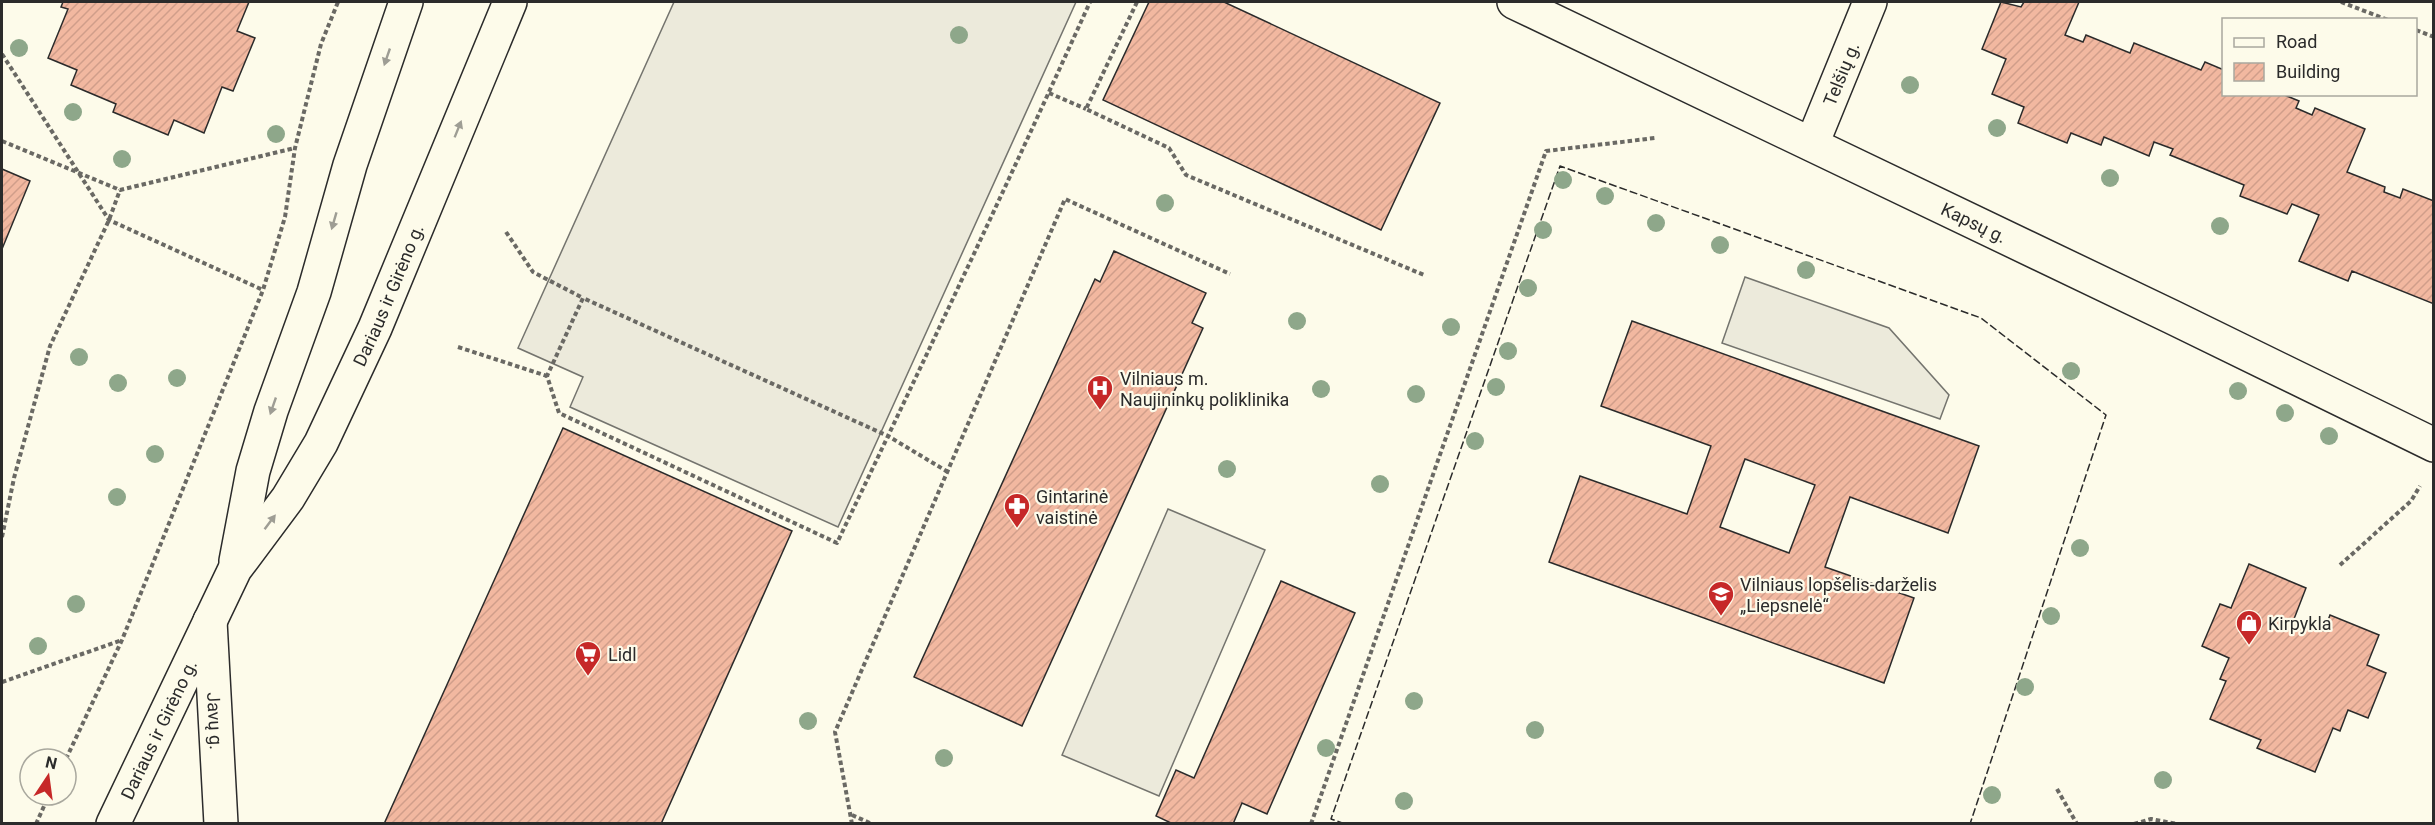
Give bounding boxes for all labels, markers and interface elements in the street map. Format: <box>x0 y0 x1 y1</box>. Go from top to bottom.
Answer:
legend <box>2222 18 2417 96</box>
text: Road <box>2276 31 2317 52</box>
street label: Telšių g. <box>1818 39 1863 109</box>
one-way arrow <box>381 48 391 66</box>
text: Building <box>2276 61 2340 82</box>
one-way arrow <box>453 120 463 138</box>
street label: Kapsų g. <box>1938 198 2010 247</box>
one-way arrow <box>329 212 338 230</box>
street label: Dariaus ir Girėno g. <box>348 221 427 369</box>
place label: Vilniaus m. Naujininkų poliklinika <box>1120 368 1289 410</box>
hospital icon: Vilniaus m. Naujininkų poliklinika <box>1085 373 1115 411</box>
one-way arrow <box>267 397 277 415</box>
place label: Gintarinė vaistinė <box>1036 486 1108 528</box>
pharmacy icon: Gintarinė vaistinė <box>1002 491 1032 529</box>
one-way arrow <box>264 515 276 530</box>
place label: Vilniaus lopšelis-darželis „Liepsnelė“ <box>1740 574 1937 616</box>
school or university icon: Vilniaus lopšelis-darželis „Liepsnelė“ <box>1706 579 1736 617</box>
shop icon: Kirpykla <box>2234 608 2264 646</box>
place label: Kirpykla <box>2268 613 2332 634</box>
supermarket icon: Lidl <box>573 639 603 677</box>
place label: Lidl <box>608 644 637 665</box>
street label: Dariaus ir Girėno g. <box>116 656 201 802</box>
street label: Javų g. <box>203 692 227 750</box>
north arrow <box>18 747 78 807</box>
text: N <box>44 752 59 773</box>

